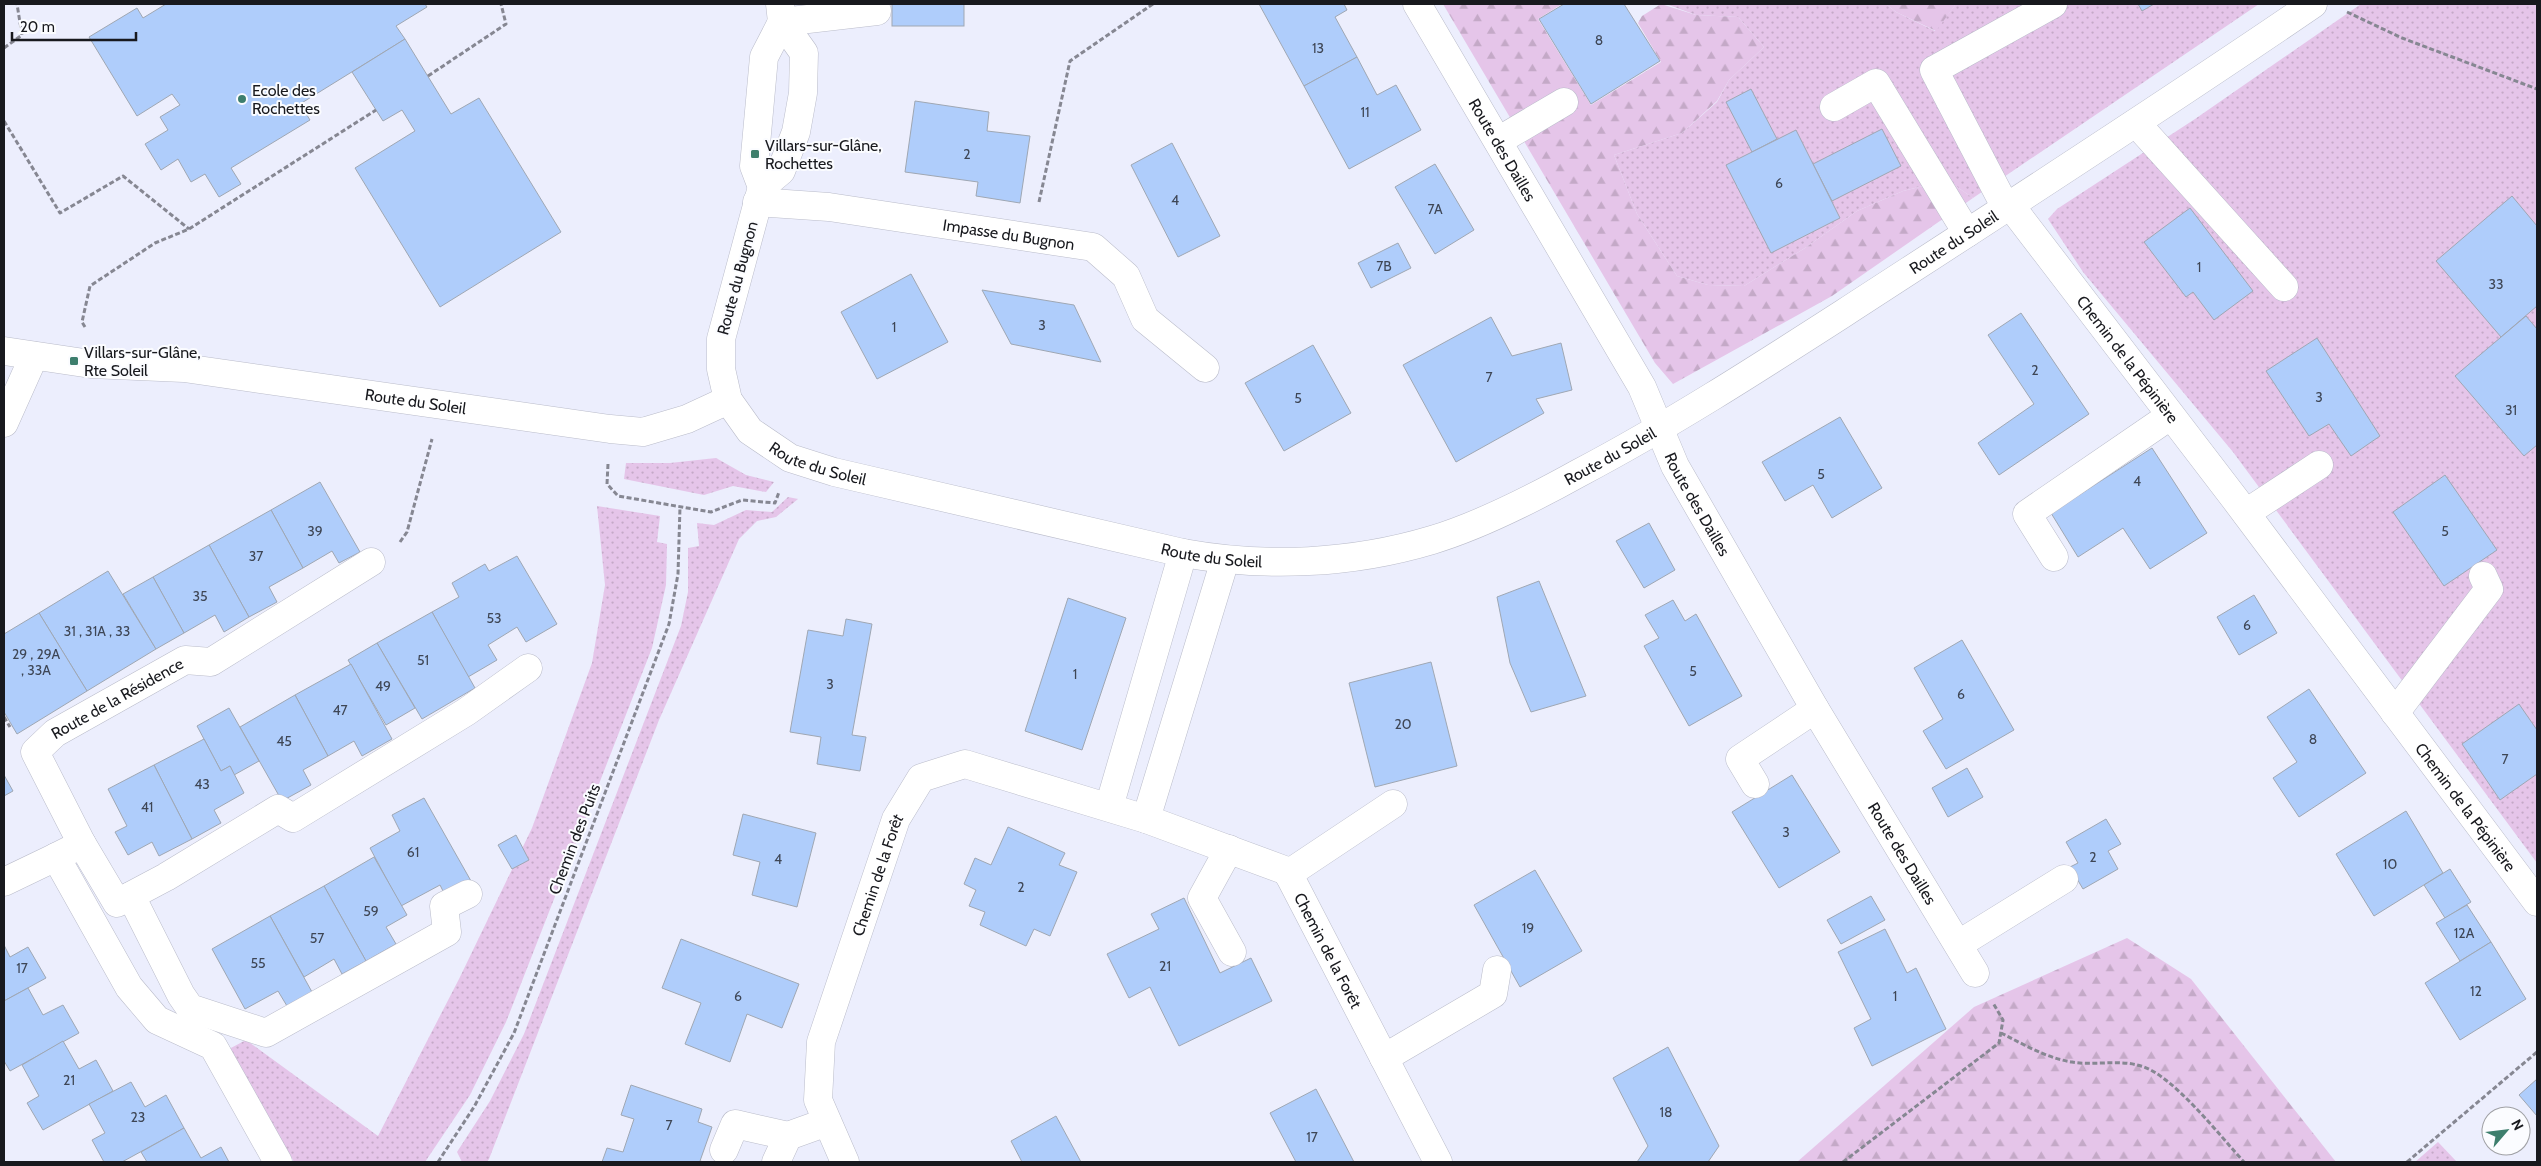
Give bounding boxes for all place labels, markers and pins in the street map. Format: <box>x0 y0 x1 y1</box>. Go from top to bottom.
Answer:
place label: Ecole des Rochettes <box>252 81 320 118</box>
marker: Ecole des Rochettes <box>236 93 248 105</box>
place label: Villars-sur-Glâne, Rochettes <box>765 136 882 173</box>
marker: Villars-sur-Glâne, Rochettes <box>749 148 761 160</box>
place label: Villars-sur-Glâne, Rte Soleil <box>84 343 201 380</box>
marker: Villars-sur-Glâne, Rte Soleil <box>68 355 80 367</box>

